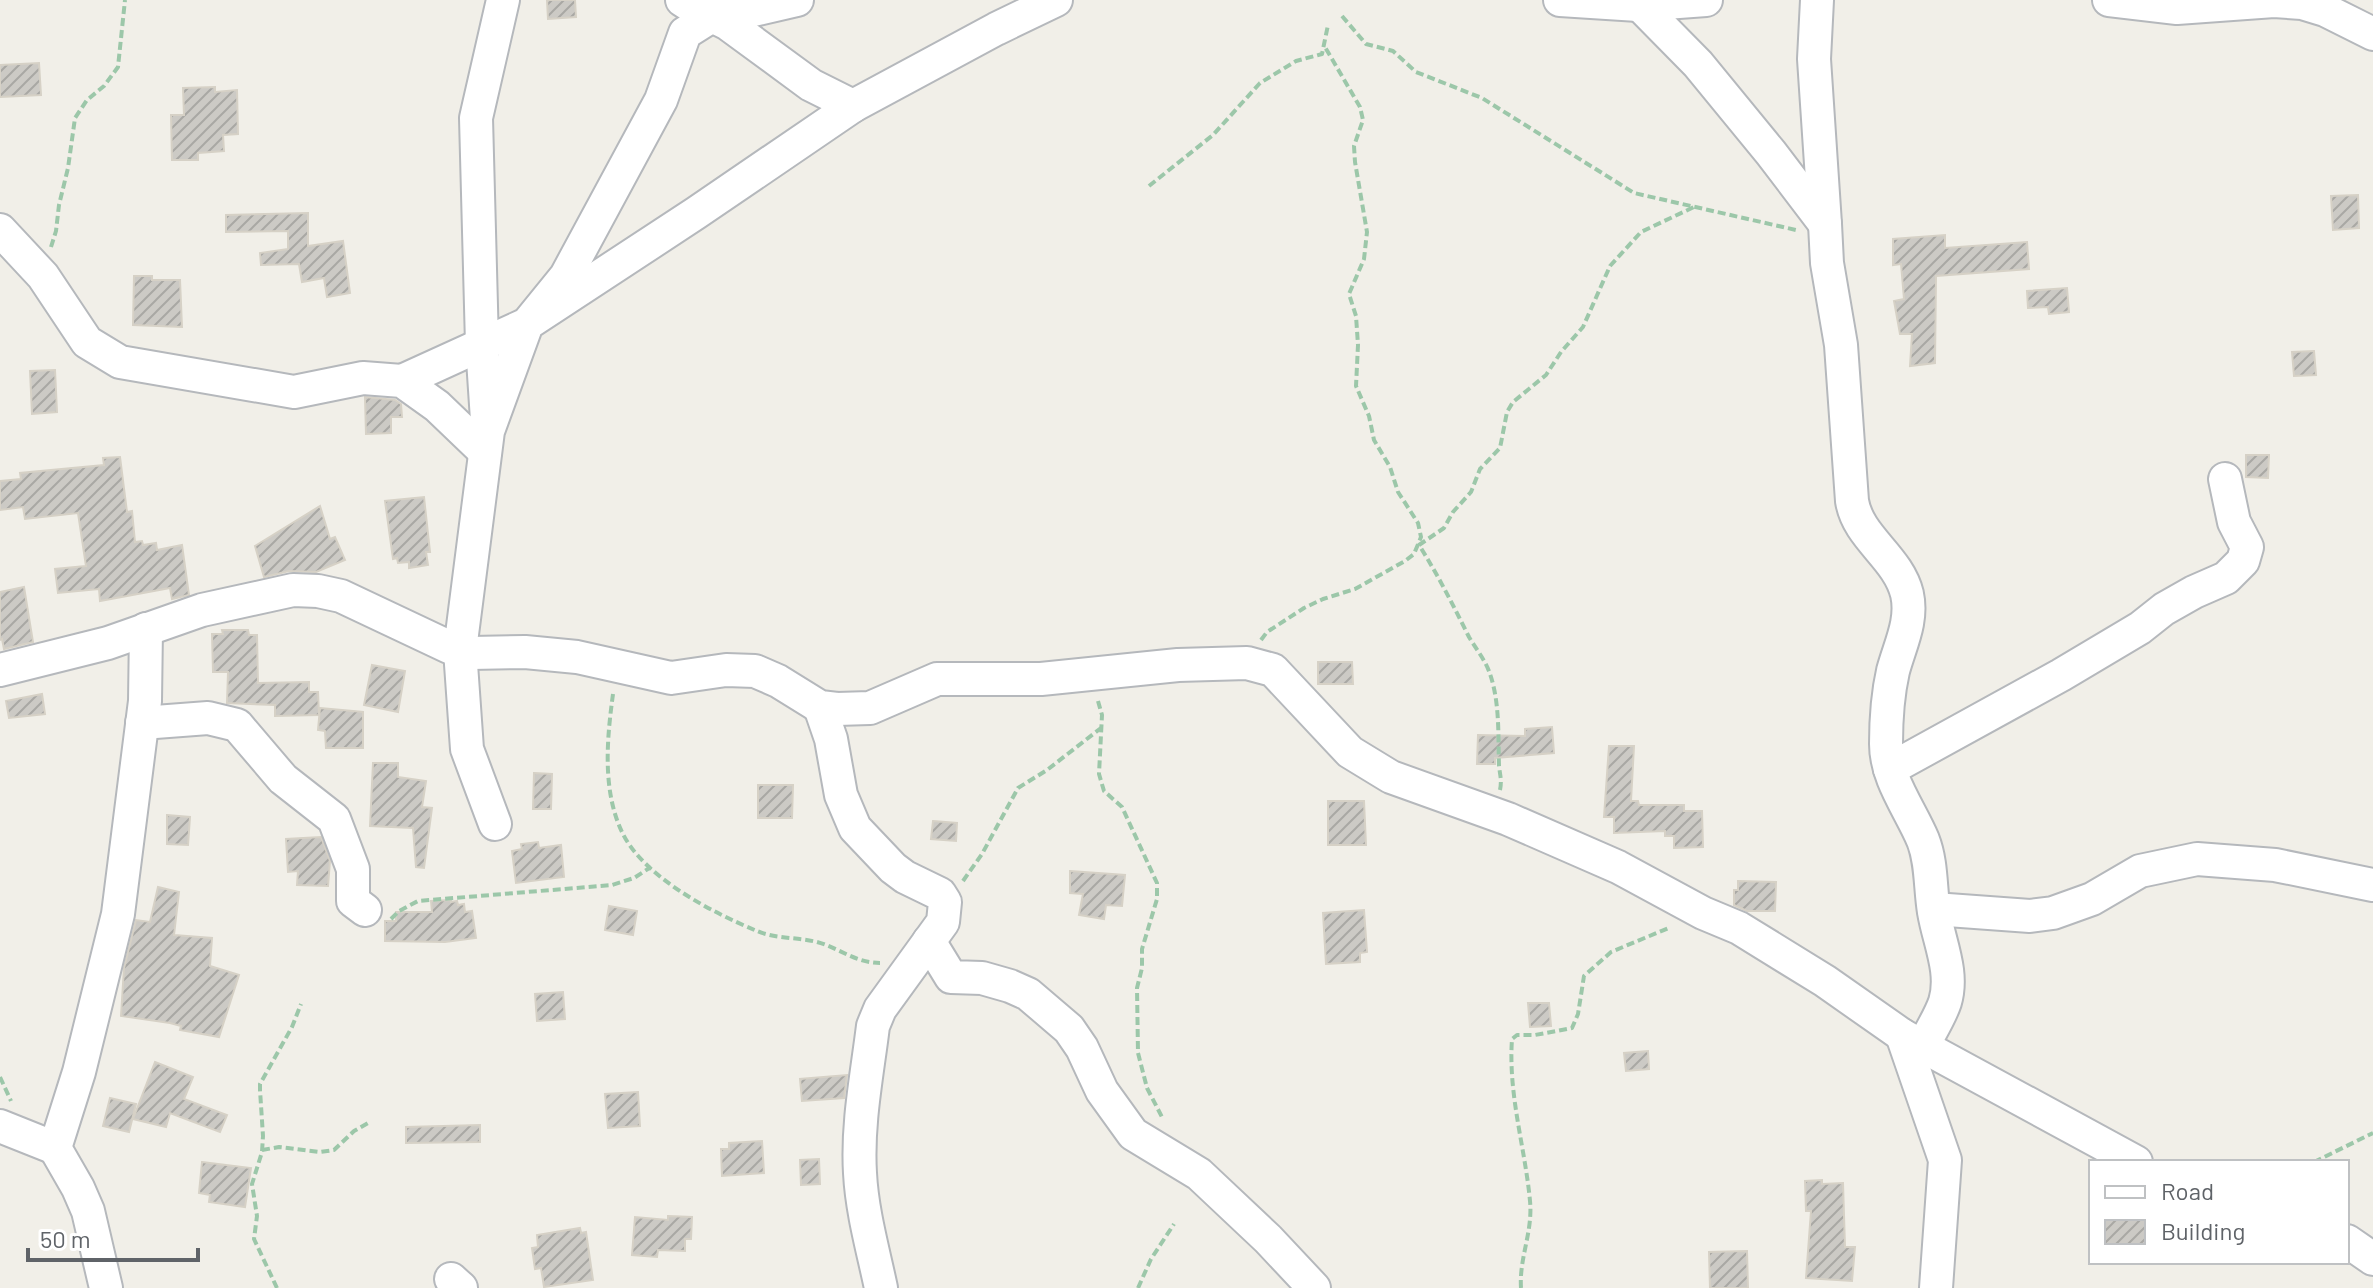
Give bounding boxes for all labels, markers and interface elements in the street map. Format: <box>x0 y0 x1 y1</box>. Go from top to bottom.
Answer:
legend <box>2089 1160 2349 1264</box>
text: Road <box>2161 1176 2214 1205</box>
scale bar <box>28 1212 198 1262</box>
text: Building <box>2161 1216 2245 1245</box>
text: 50 m <box>40 1224 91 1253</box>

